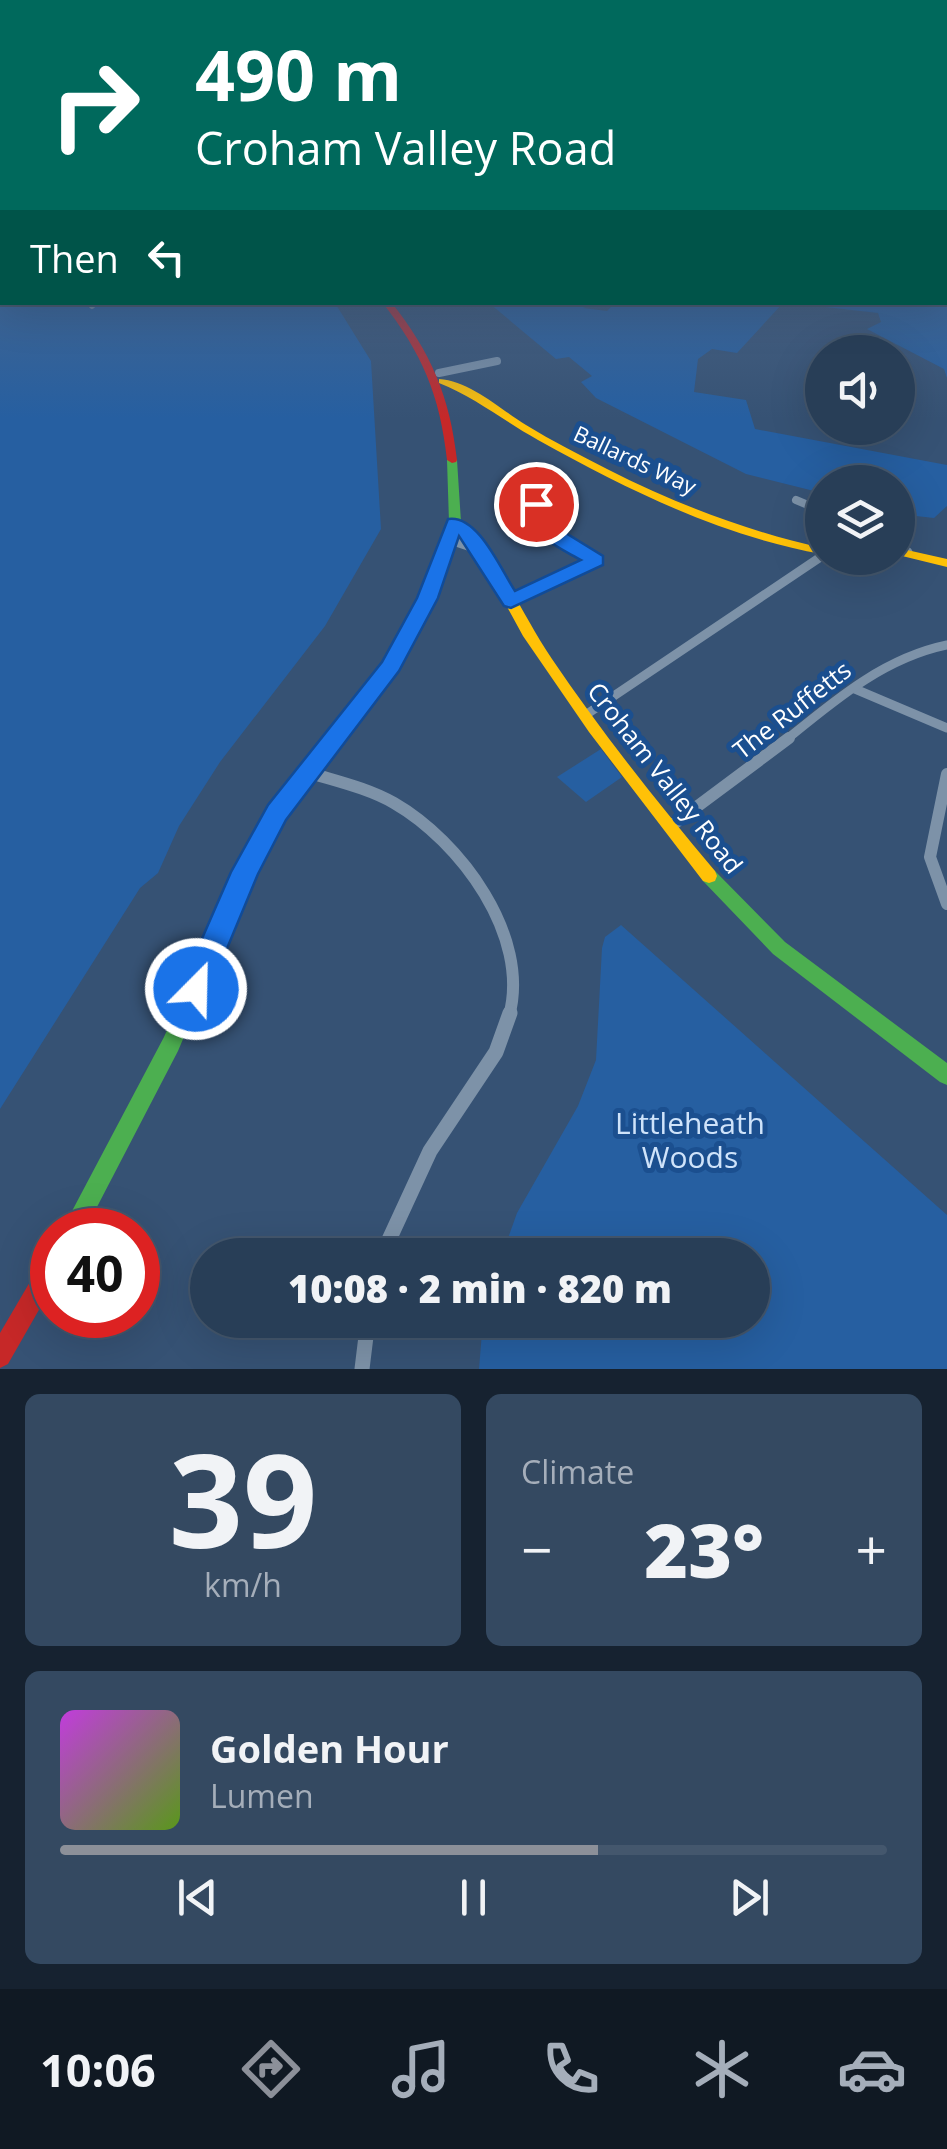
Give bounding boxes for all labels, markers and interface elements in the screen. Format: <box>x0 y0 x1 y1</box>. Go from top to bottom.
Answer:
text: 490 m <box>195 26 402 122</box>
icon: right <box>30 40 160 170</box>
text: Croham Valley Road <box>195 117 616 178</box>
icon: left <box>139 230 194 285</box>
text: Then <box>30 232 119 284</box>
map controls <box>805 335 915 575</box>
button: sound <box>805 335 915 445</box>
street label: Ballards Way <box>569 418 702 501</box>
pin <box>494 462 579 547</box>
button: layers <box>805 465 915 575</box>
icon: arrive <box>509 477 564 532</box>
street label: The Ruffetts <box>725 652 857 766</box>
street label: Croham Valley Road <box>580 675 751 880</box>
position arrow <box>144 937 248 1041</box>
park label: Littleheath Woods <box>615 1102 765 1177</box>
speed limit sign: 40 <box>30 1208 160 1338</box>
text: 10:08 · 2 min · 820 m <box>288 1262 672 1314</box>
text: 39 <box>169 1409 317 1586</box>
text: Climate <box>521 1450 634 1493</box>
text: 23° <box>644 1498 764 1600</box>
text: − <box>521 1511 552 1586</box>
text: + <box>856 1511 887 1586</box>
text: km/h <box>204 1563 282 1606</box>
text: Golden Hour <box>210 1722 449 1774</box>
text: Lumen <box>210 1774 314 1817</box>
icon: previous <box>170 1870 225 1925</box>
icon: pause <box>446 1870 501 1925</box>
icon: next <box>722 1870 777 1925</box>
icon: directions <box>236 2034 306 2104</box>
icon: music <box>386 2034 456 2104</box>
icon: phone <box>536 2034 606 2104</box>
icon: climate <box>687 2034 757 2104</box>
icon: car <box>837 2034 907 2104</box>
text: 10:06 <box>40 2039 156 2100</box>

